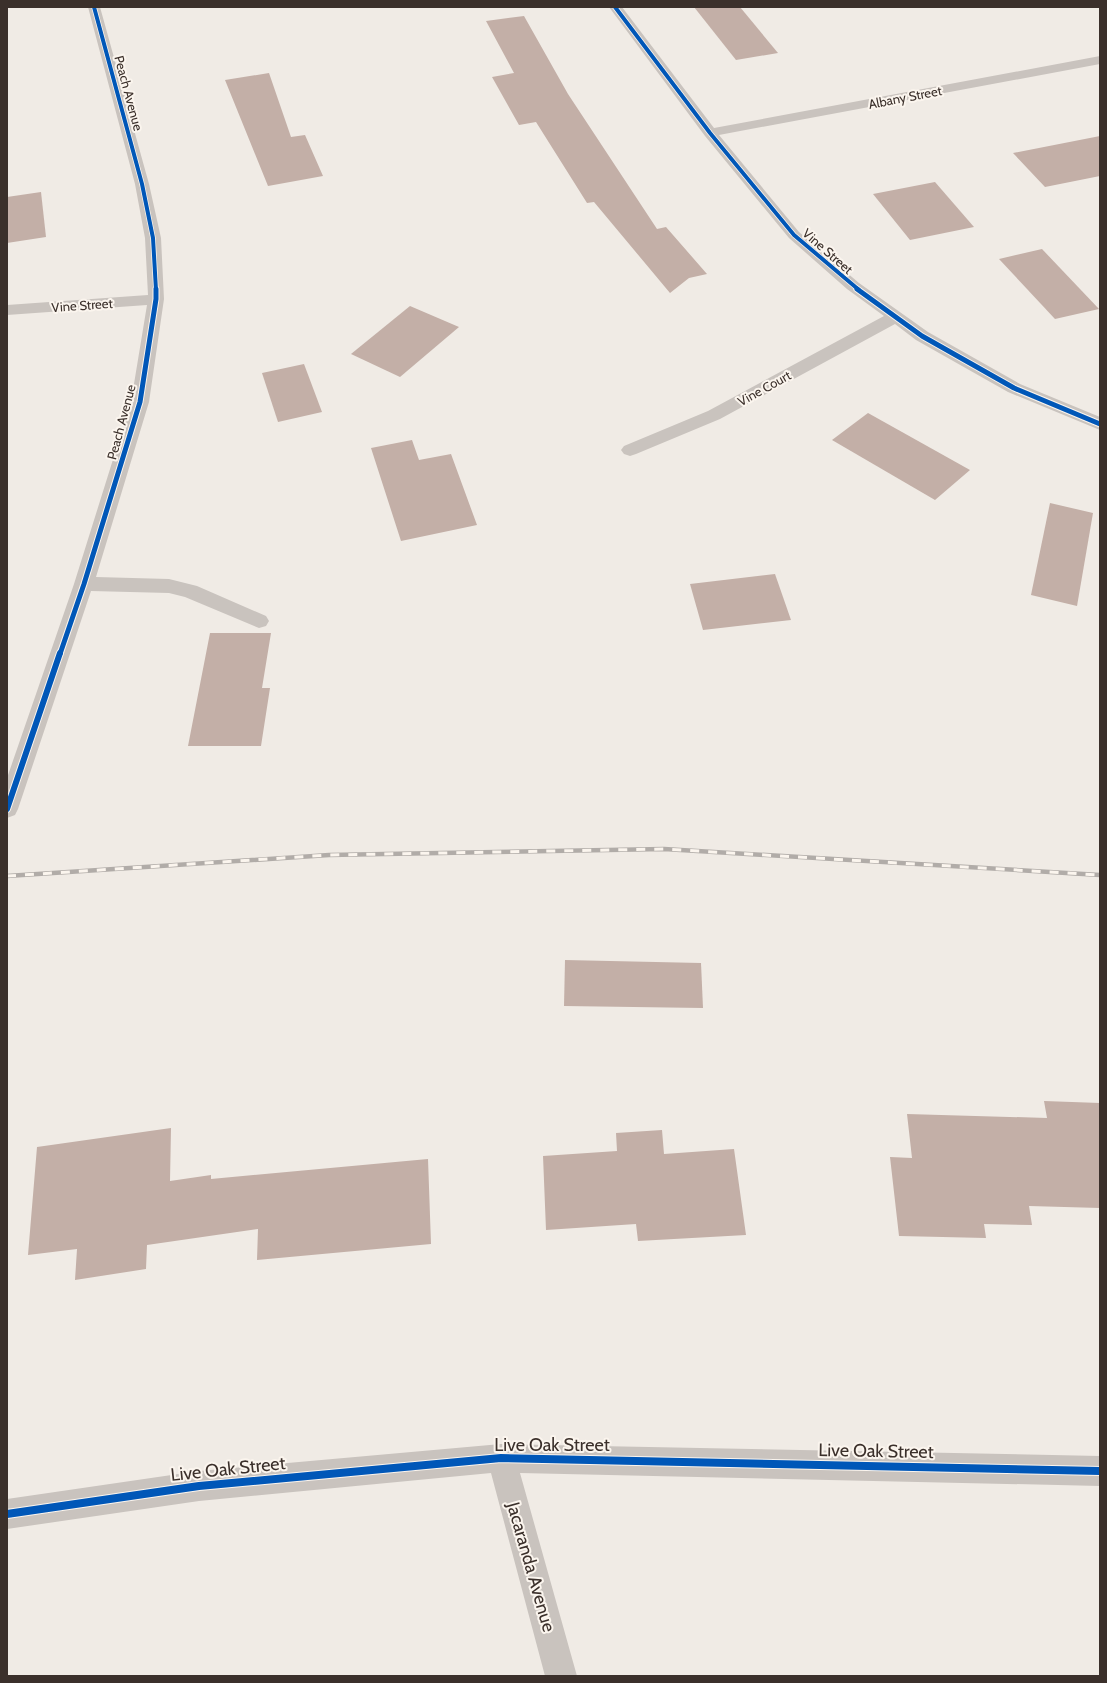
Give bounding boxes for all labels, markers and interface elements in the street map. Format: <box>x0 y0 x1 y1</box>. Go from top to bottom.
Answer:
street label: Peach Avenue <box>111 54 147 133</box>
street label: Albany Street <box>867 82 944 112</box>
street label: Vine Street <box>800 225 857 278</box>
street label: Vine Street <box>51 295 114 315</box>
street label: Vine Court <box>735 367 794 409</box>
street label: Peach Avenue <box>103 382 139 461</box>
street label: Live Oak Street <box>494 1434 610 1456</box>
street label: Live Oak Street <box>818 1439 934 1463</box>
street label: Live Oak Street <box>169 1452 287 1486</box>
street label: Jacaranda Avenue <box>502 1499 560 1634</box>

